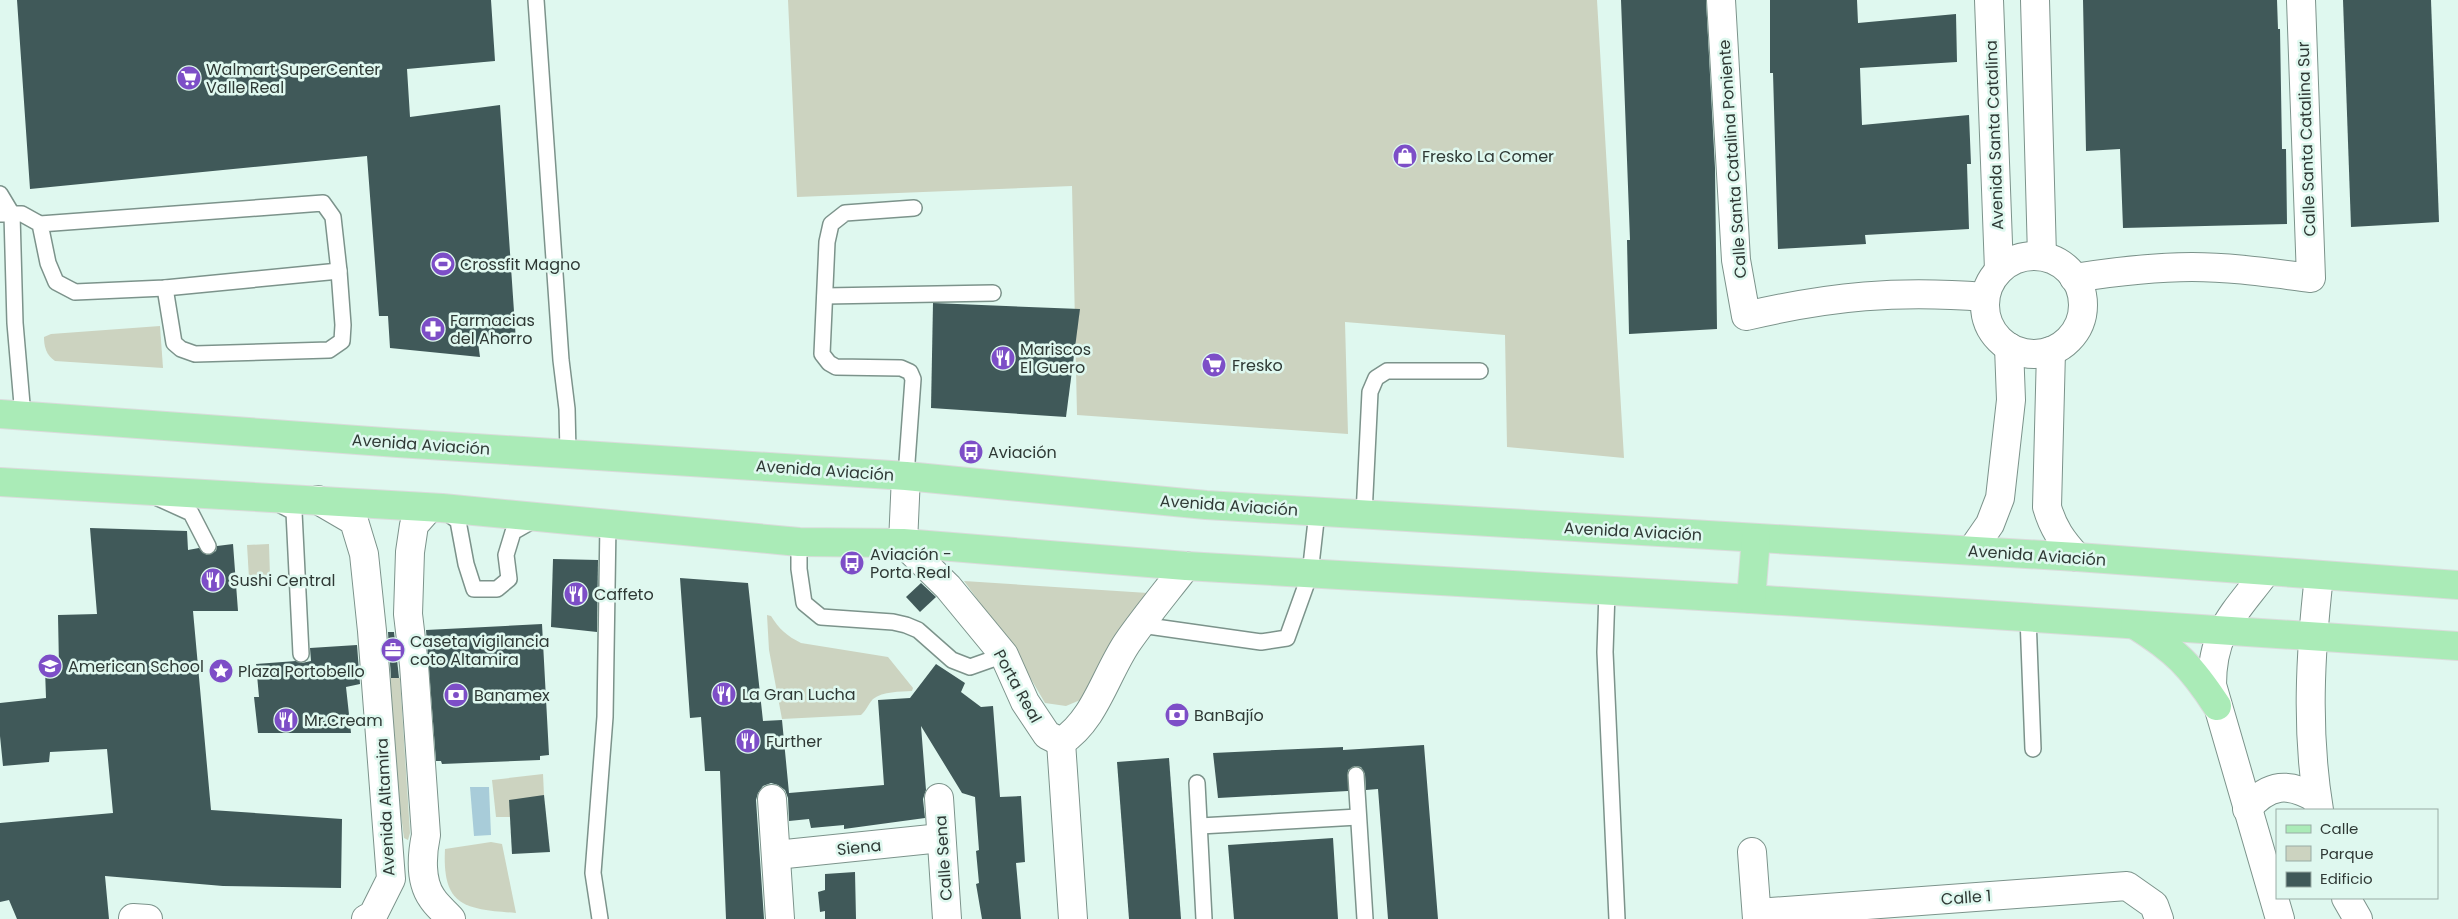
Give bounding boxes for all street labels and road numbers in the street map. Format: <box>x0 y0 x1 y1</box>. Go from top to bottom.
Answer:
street label: Calle Santa Catalina Poniente <box>1713 39 1752 279</box>
street label: Avenida Santa Catalina <box>1980 40 2009 230</box>
street label: Calle Santa Catalina Sur <box>2292 41 2321 237</box>
street label: Avenida Aviación <box>351 428 491 461</box>
street label: Avenida Aviación <box>755 454 895 487</box>
street label: Avenida Aviación <box>1159 489 1299 522</box>
street label: Avenida Aviación <box>1563 516 1703 547</box>
street label: Avenida Aviación <box>1967 539 2107 572</box>
street label: Porta Real <box>988 645 1047 727</box>
street label: Avenida Altamira <box>370 737 401 877</box>
street label: Calle Sena <box>929 814 958 901</box>
street label: Siena <box>836 834 882 861</box>
street label: Calle 1 <box>1940 884 1992 911</box>

